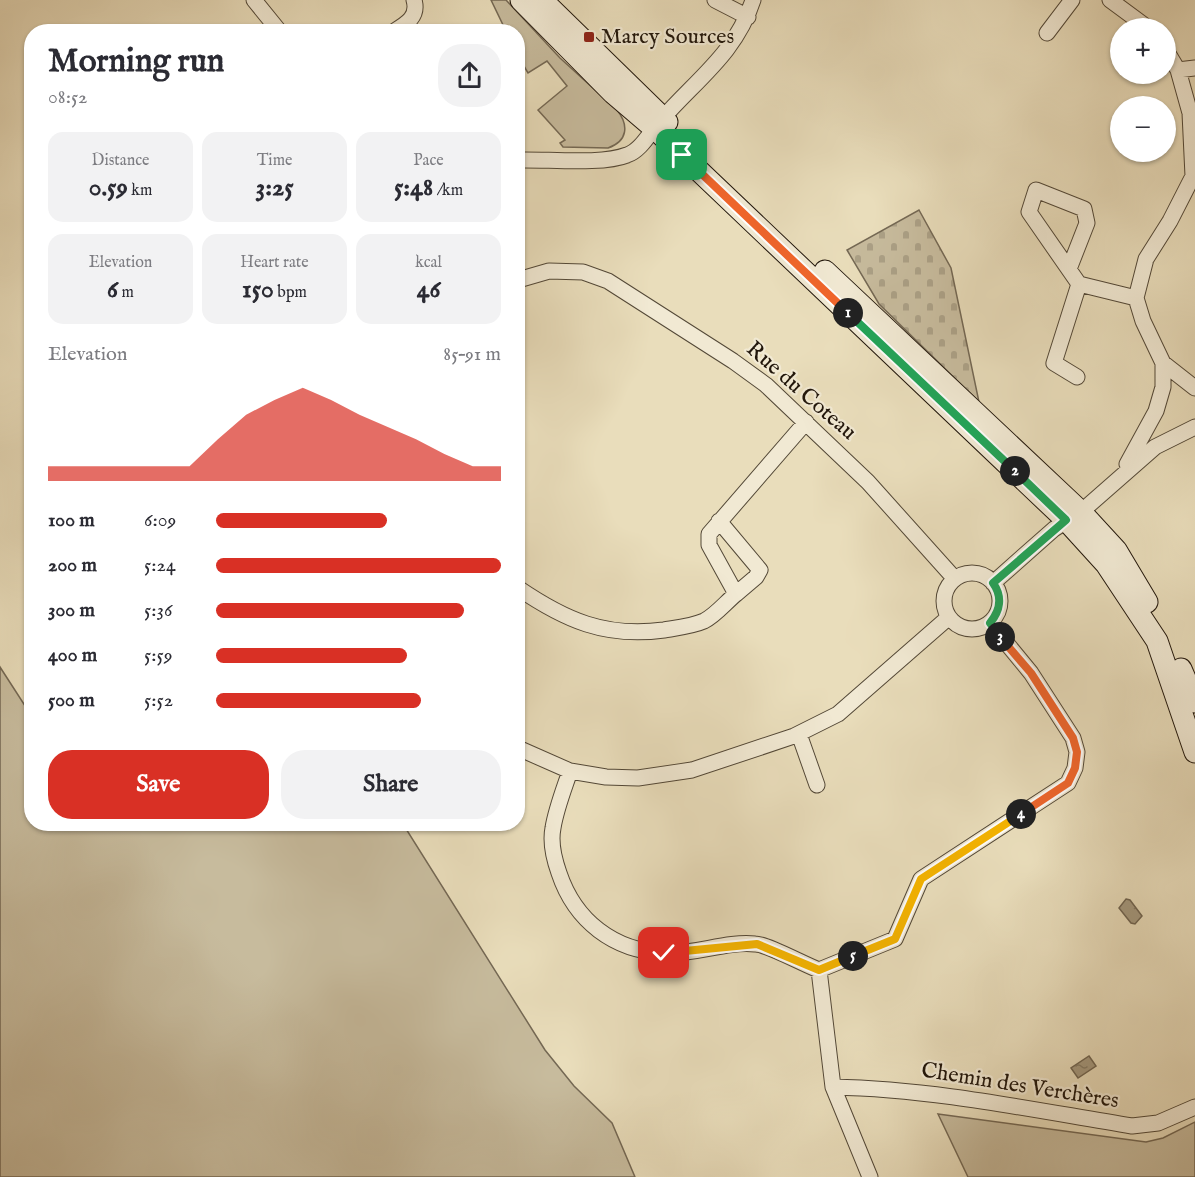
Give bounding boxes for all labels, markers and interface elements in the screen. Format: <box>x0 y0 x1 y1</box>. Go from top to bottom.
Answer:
map controls <box>1110 18 1176 162</box>
button: + <box>1110 18 1176 84</box>
place label: Marcy Sources <box>601 23 734 51</box>
marker: Marcy Sources <box>582 30 596 44</box>
text: Morning run <box>48 41 224 83</box>
button: share <box>438 44 501 107</box>
text: 08:52 <box>48 85 88 110</box>
button: − <box>1110 96 1176 162</box>
pin <box>656 129 707 180</box>
icon: arrive <box>665 138 698 171</box>
text: Distance <box>92 151 149 171</box>
text: Time <box>257 151 292 171</box>
text: Pace <box>413 151 444 171</box>
text: 0.59 <box>89 171 128 204</box>
text: 3:25 <box>255 171 294 204</box>
text: 5:48 <box>394 171 433 204</box>
text: km <box>128 181 152 201</box>
text: /km <box>433 181 463 201</box>
text: Elevation <box>89 253 152 273</box>
text: Heart rate <box>240 253 309 273</box>
text: kcal <box>415 253 442 273</box>
text: 6 <box>107 273 118 306</box>
text: 150 <box>242 273 274 306</box>
text: 46 <box>417 273 440 306</box>
text: m <box>118 283 134 303</box>
text: bpm <box>274 283 307 303</box>
pin: 1 <box>833 298 863 328</box>
text: 1 <box>845 303 851 323</box>
street label: Rue du Coteau <box>740 335 862 447</box>
text: Elevation <box>48 342 127 367</box>
text: 85–91 m <box>443 342 501 367</box>
pin: 2 <box>1000 456 1030 486</box>
text: 2 <box>1011 461 1019 481</box>
text: 100 m <box>48 508 95 533</box>
text: 6:09 <box>144 508 176 533</box>
text: 200 m <box>48 553 97 578</box>
text: 5:24 <box>144 553 176 578</box>
text: 300 m <box>48 598 95 623</box>
text: 5:36 <box>144 598 172 623</box>
pin: 3 <box>985 622 1015 652</box>
text: 3 <box>997 627 1003 647</box>
text: 400 m <box>48 643 97 668</box>
text: 5:59 <box>144 643 173 668</box>
text: 500 m <box>48 688 95 713</box>
text: 5:52 <box>144 688 173 713</box>
button: Save <box>48 750 269 819</box>
button: Share <box>281 750 501 819</box>
pin: 4 <box>1006 799 1036 829</box>
text: 4 <box>1017 804 1025 824</box>
pin <box>638 927 689 978</box>
icon: check <box>647 936 680 969</box>
pin: 5 <box>838 941 868 971</box>
text: 5 <box>850 946 856 966</box>
street label: Chemin des Verchères <box>919 1057 1121 1115</box>

